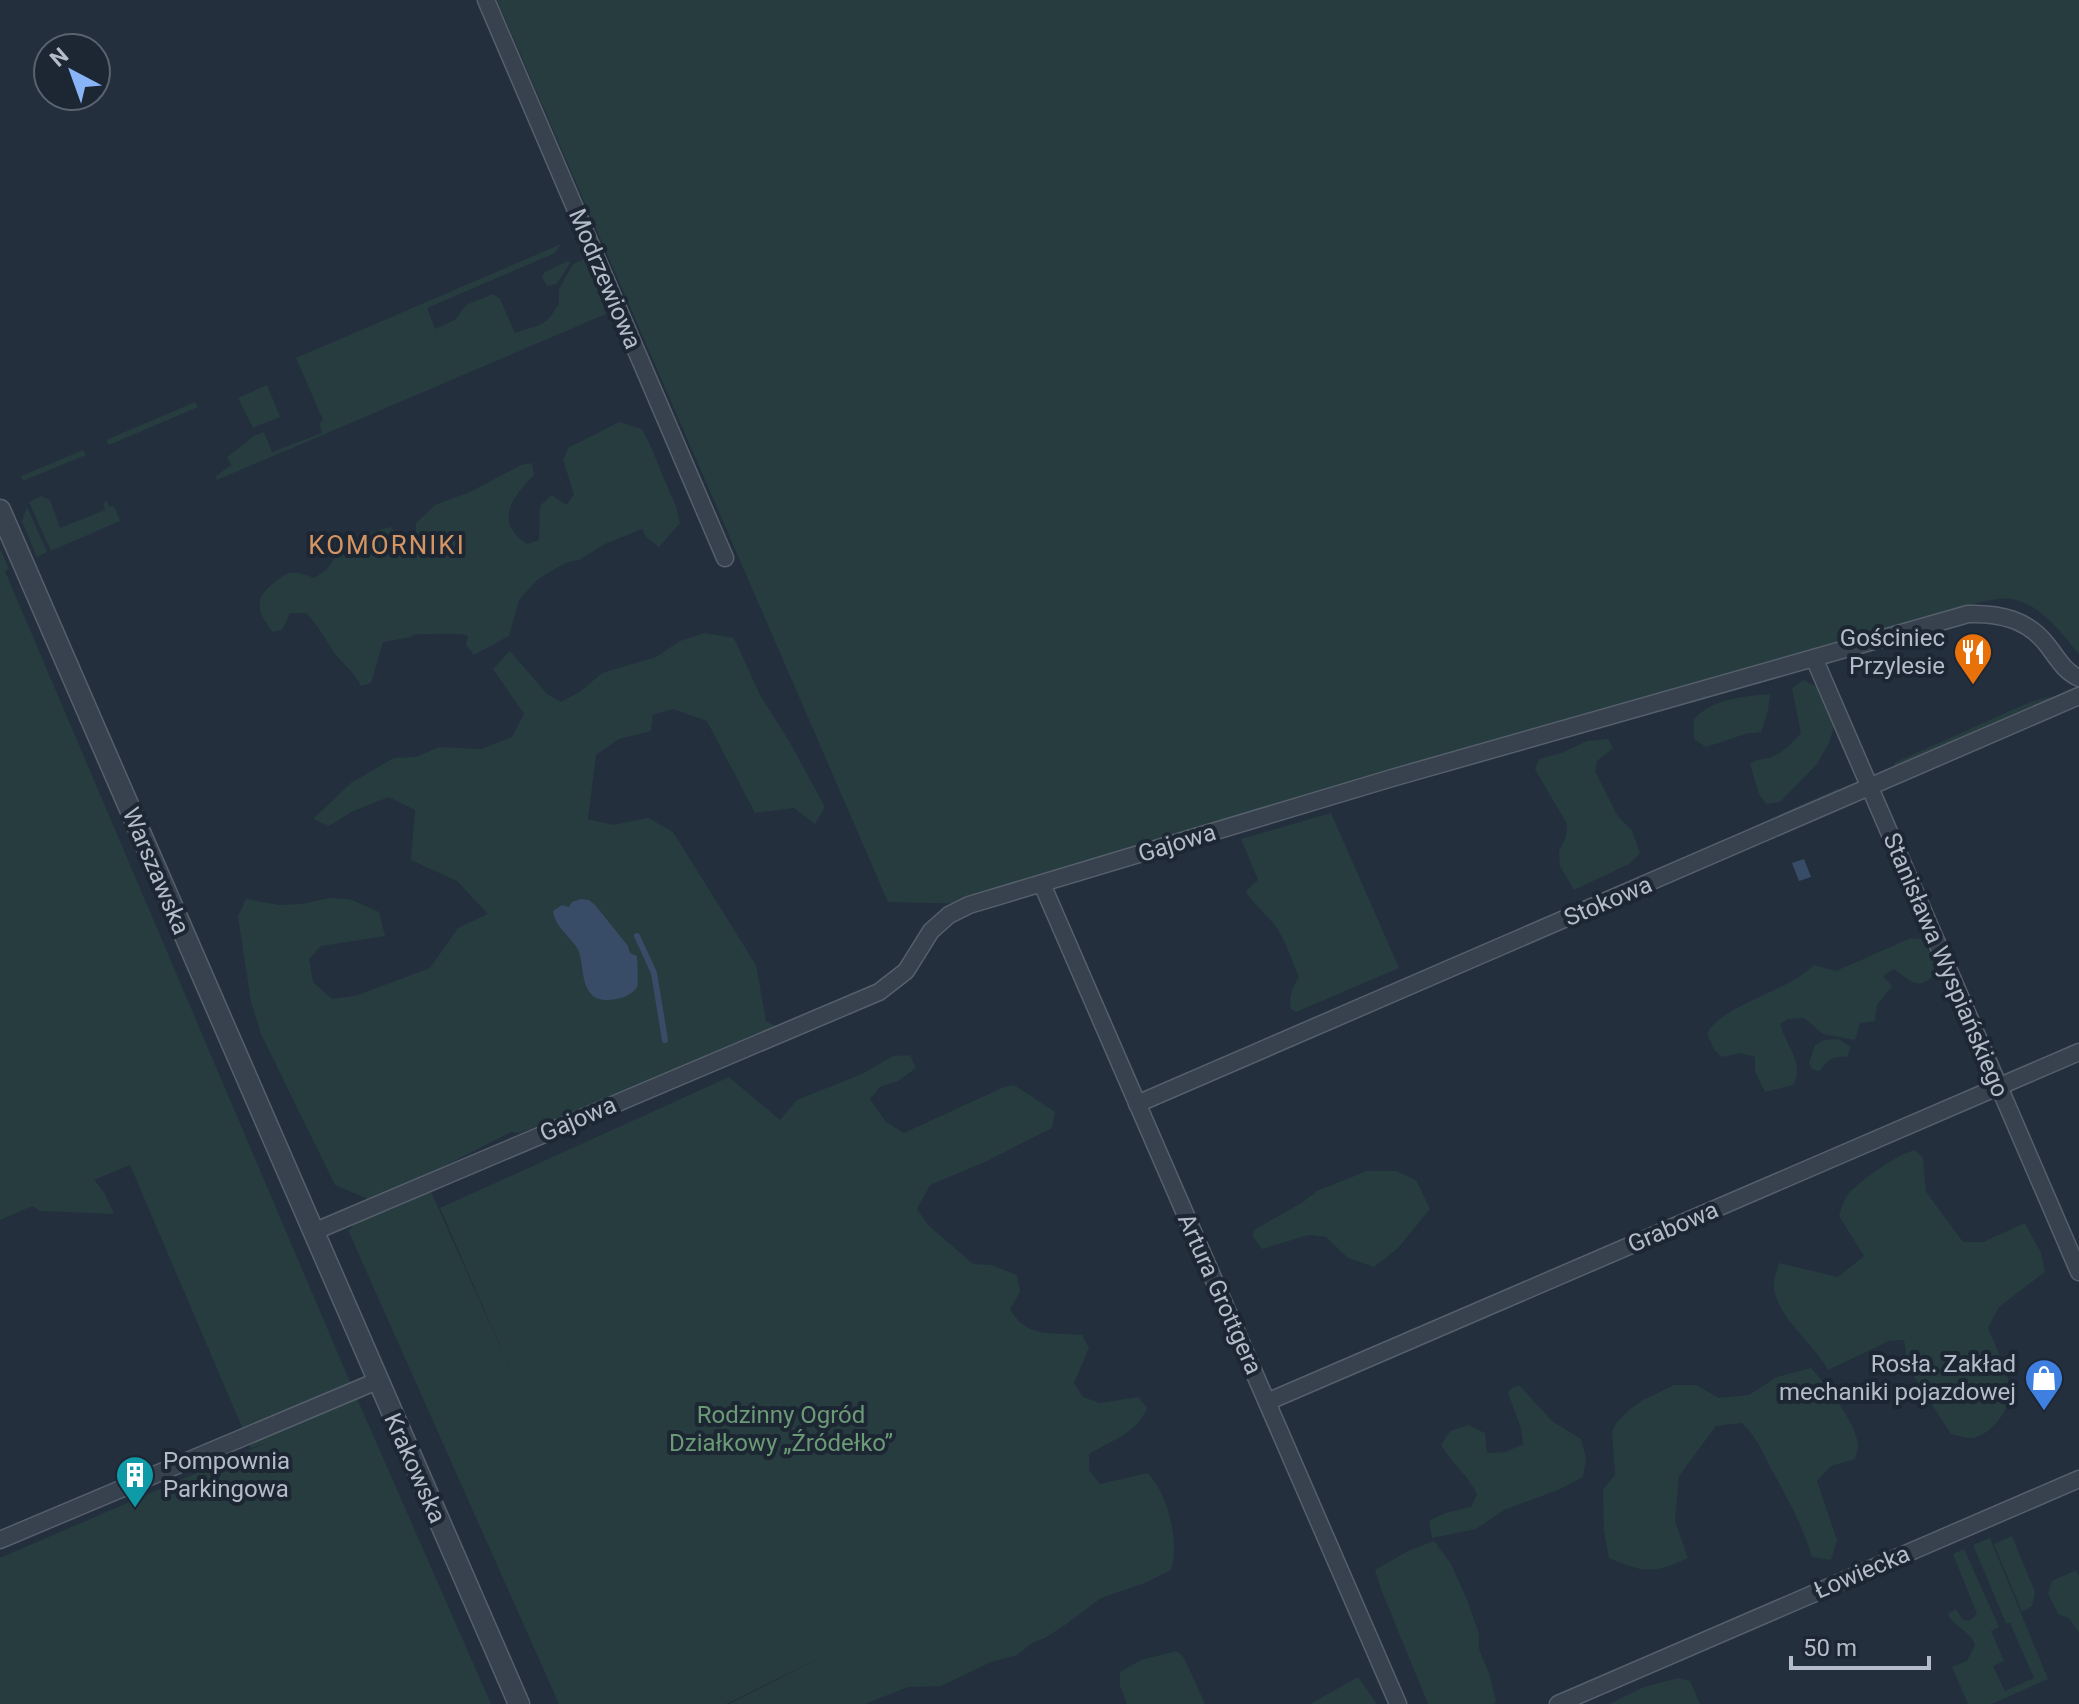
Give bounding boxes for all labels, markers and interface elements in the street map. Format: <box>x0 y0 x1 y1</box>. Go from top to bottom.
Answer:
north arrow <box>32 32 112 112</box>
text: N <box>45 43 73 72</box>
street label: Modrzewiowa <box>563 205 647 353</box>
district label: KOMORNIKI <box>308 530 466 560</box>
place label: Gościniec Przylesie <box>1840 624 1945 680</box>
restaurant icon: Gościniec Przylesie <box>1952 631 1994 686</box>
street label: Warszawska <box>117 803 195 939</box>
street label: Gajowa <box>1135 818 1219 868</box>
street label: Stanisława Wyspiańskiego <box>1878 829 2014 1101</box>
street label: Stokowa <box>1560 870 1656 932</box>
street label: Gajowa <box>536 1090 620 1148</box>
street label: Grabowa <box>1624 1195 1722 1259</box>
street label: Artura Grottgera <box>1172 1209 1268 1379</box>
place label: Rosła. Zakład mechaniki pojazdowej <box>1779 1350 2016 1406</box>
shop icon: Rosła. Zakład mechaniki pojazdowej <box>2023 1357 2065 1412</box>
park label: Rodzinny Ogród Działkowy „Źródełko” <box>669 1401 893 1457</box>
street label: Krakowska <box>378 1409 452 1527</box>
place label: Pompownia Parkingowa <box>163 1447 290 1503</box>
building icon: Pompownia Parkingowa <box>114 1454 156 1509</box>
street label: Łowiecka <box>1810 1539 1914 1605</box>
scale bar <box>1791 1620 1929 1670</box>
text: 50 m <box>1803 1634 1857 1662</box>

